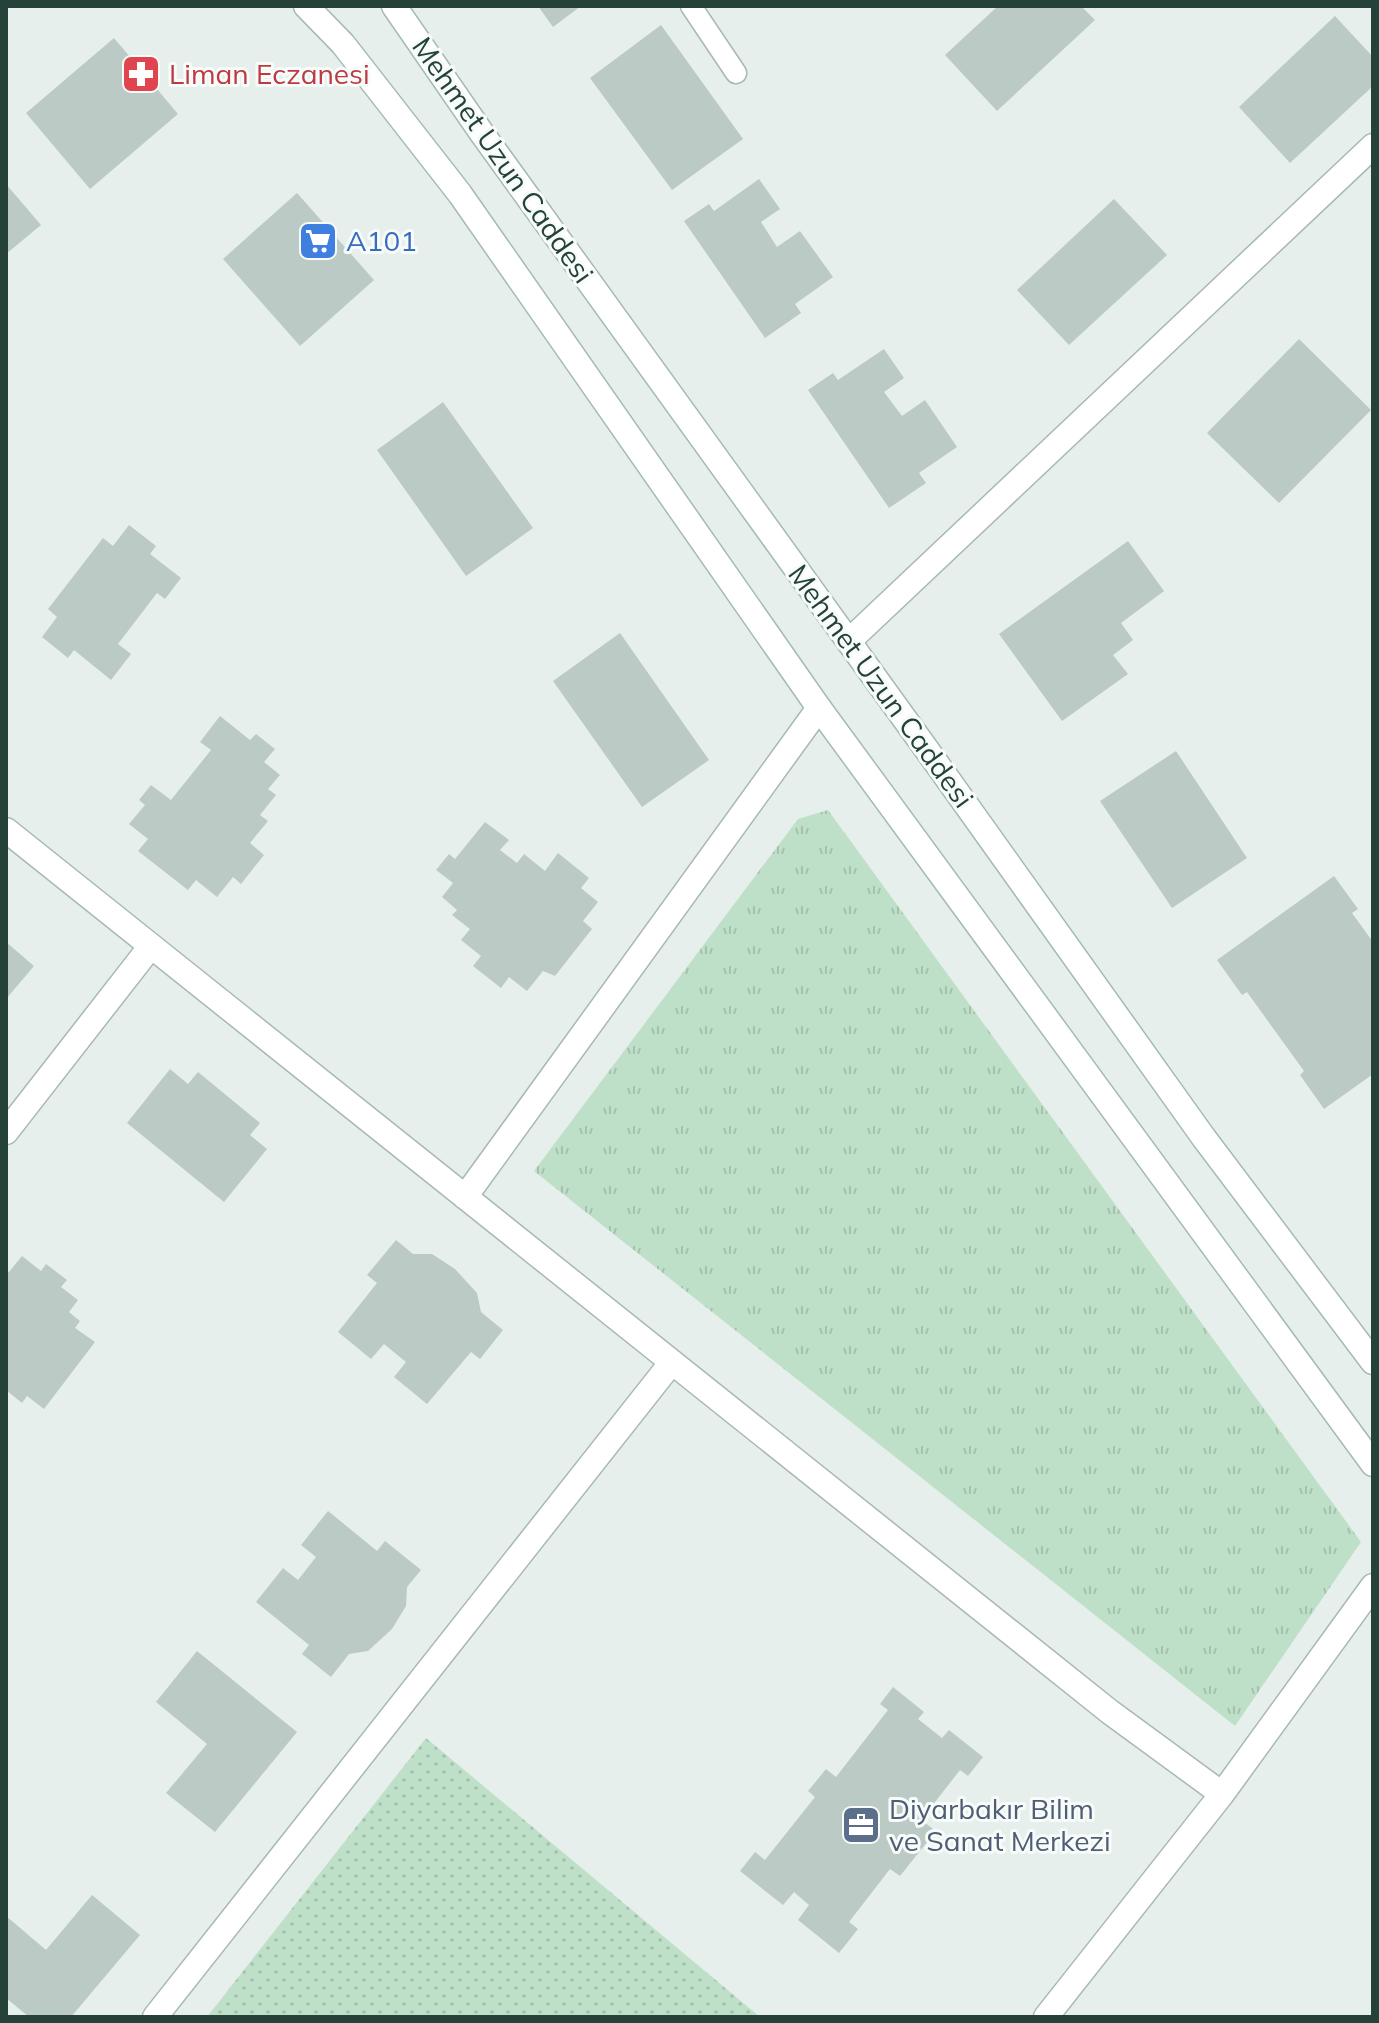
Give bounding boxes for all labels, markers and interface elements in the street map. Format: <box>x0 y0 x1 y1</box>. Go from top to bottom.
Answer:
street label: Mehmet Uzun Caddesi <box>405 30 602 289</box>
pharmacy icon: Liman Eczanesi <box>120 53 162 95</box>
place label: Liman Eczanesi <box>169 56 370 91</box>
supermarket icon: A101 <box>297 220 339 262</box>
place label: A101 <box>346 223 417 258</box>
street label: Mehmet Uzun Caddesi <box>781 557 981 814</box>
place label: Diyarbakır Bilim ve Sanat Merkezi <box>889 1791 1111 1858</box>
office icon: Diyarbakır Bilim ve Sanat Merkezi <box>840 1804 882 1846</box>

